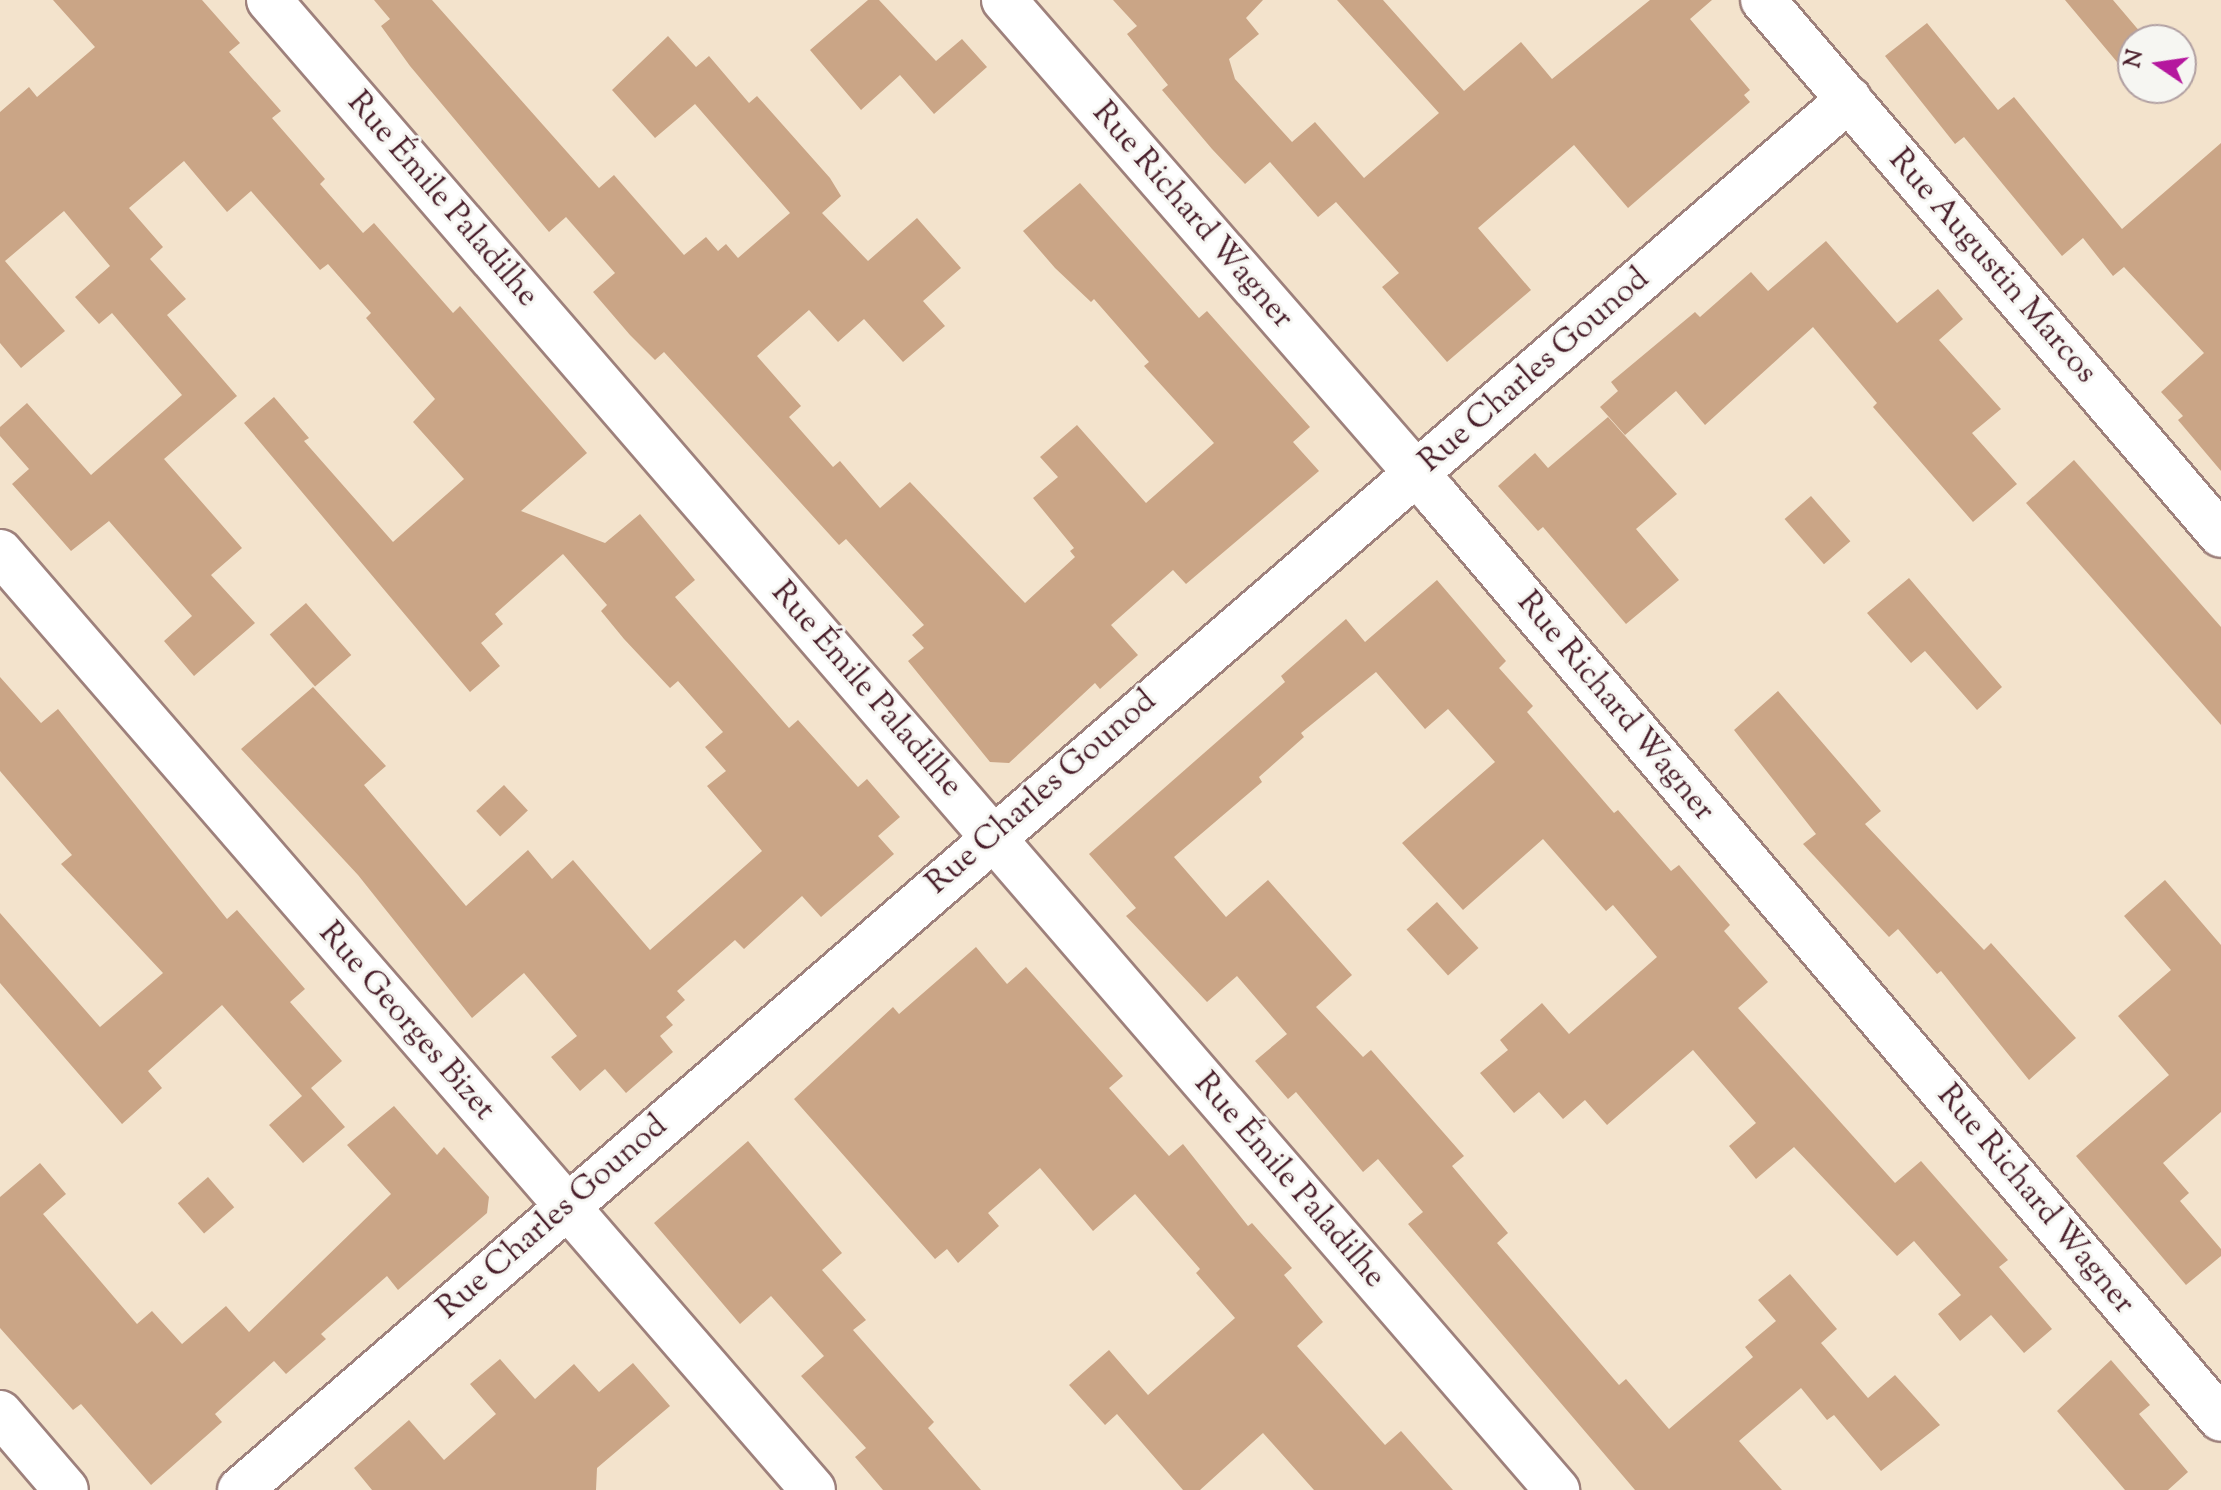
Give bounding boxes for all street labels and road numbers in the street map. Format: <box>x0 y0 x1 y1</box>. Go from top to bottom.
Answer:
street label: Rue Émile Paladilhe <box>338 85 546 315</box>
street label: Rue Richard Wagner <box>1083 95 1301 337</box>
street label: Rue Augustin Marcos <box>1880 142 2104 392</box>
street label: Rue Charles Gounod <box>1412 261 1658 481</box>
street label: Rue Émile Paladilhe <box>762 575 970 805</box>
street label: Rue Richard Wagner <box>1508 585 1722 829</box>
street label: Rue Charles Gounod <box>919 683 1165 903</box>
street label: Rue Georges Bizet <box>310 915 502 1129</box>
street label: Rue Émile Paladilhe <box>1185 1066 1393 1296</box>
street label: Rue Richard Wagner <box>1928 1078 2142 1322</box>
street label: Rue Charles Gounod <box>430 1108 676 1328</box>

